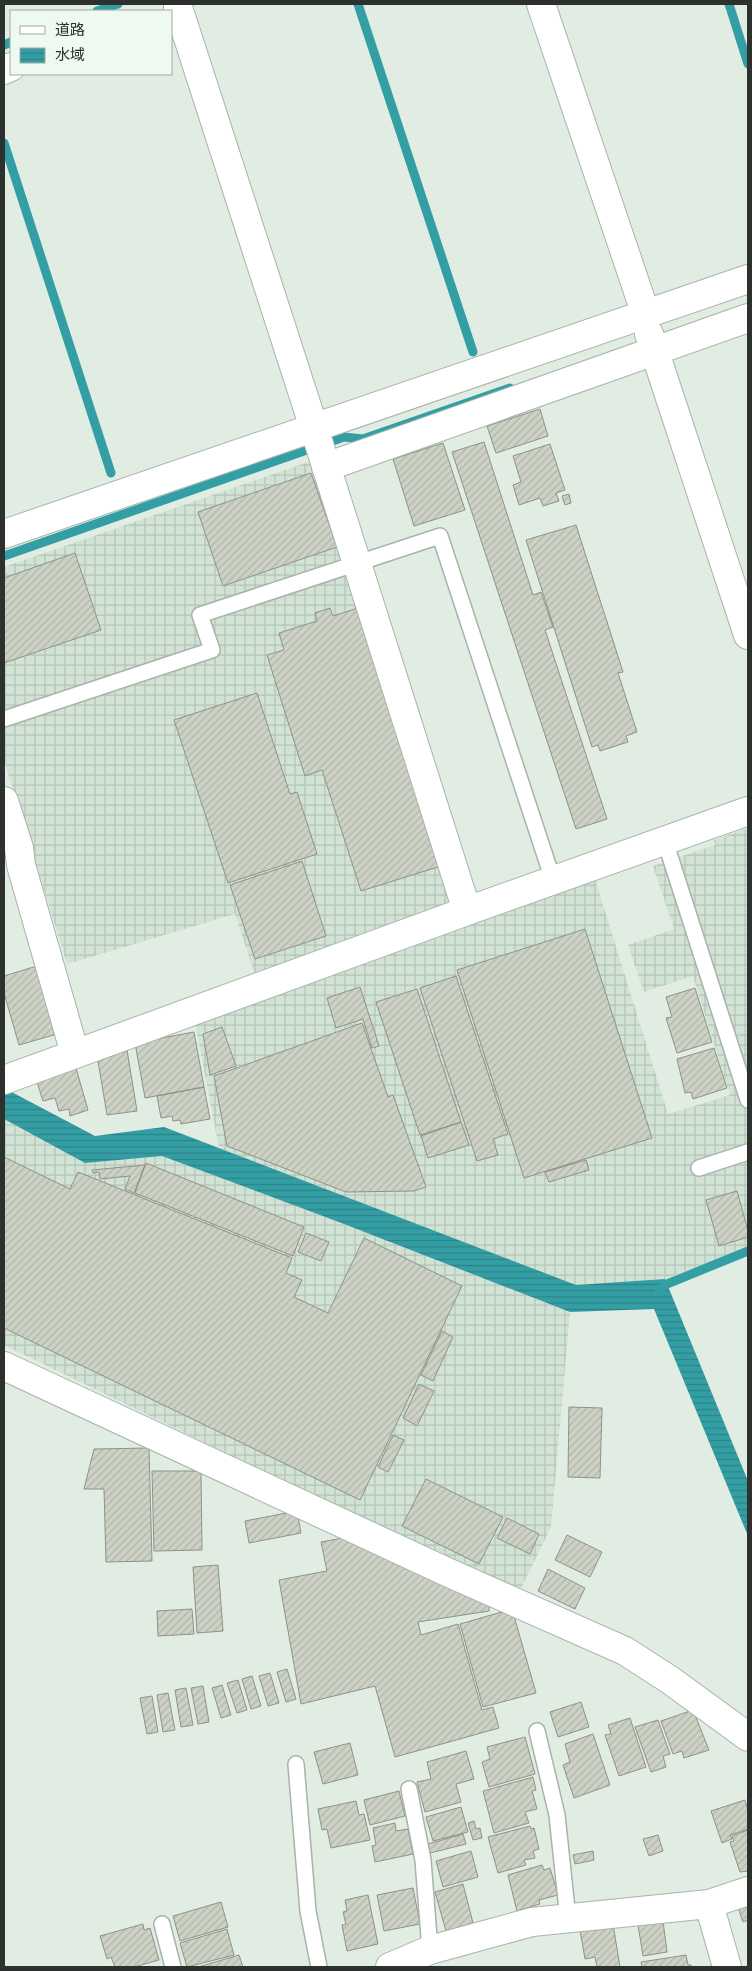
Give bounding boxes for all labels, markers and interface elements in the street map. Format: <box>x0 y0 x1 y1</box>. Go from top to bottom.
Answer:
legend <box>10 10 172 75</box>
text: 道路 <box>55 20 85 39</box>
text: 水域 <box>55 45 85 64</box>

